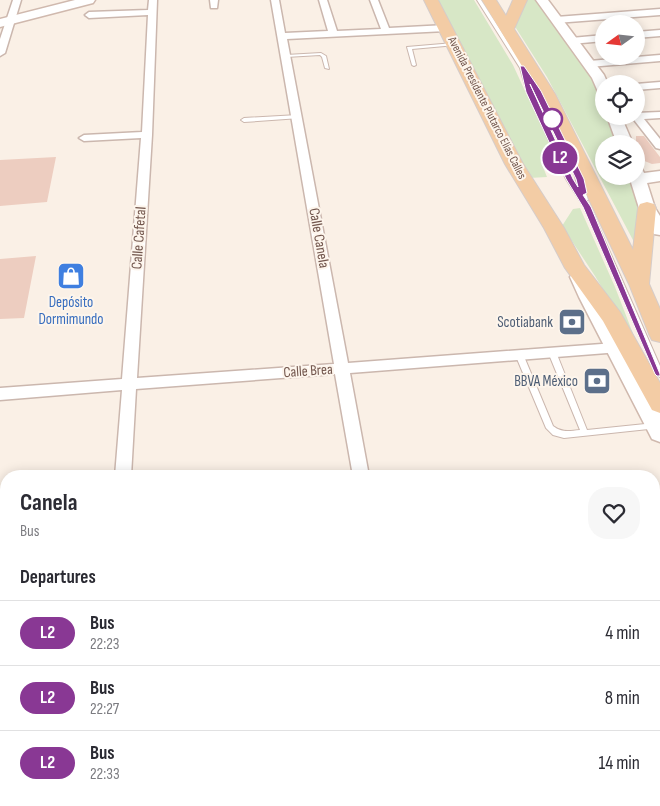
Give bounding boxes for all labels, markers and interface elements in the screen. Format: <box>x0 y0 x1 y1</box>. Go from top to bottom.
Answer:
north arrow <box>595 15 645 65</box>
map controls <box>595 15 645 185</box>
street label: Avenida Presidente Plutarco Elías Calles <box>444 33 530 182</box>
button: locate <box>595 75 645 125</box>
unlabelled marker <box>541 108 563 130</box>
button: layers <box>595 135 645 185</box>
line badge: L2 <box>538 142 582 174</box>
text: L2 <box>552 147 568 168</box>
street label: Calle Cafetal <box>127 206 151 270</box>
street label: Calle Canela <box>304 207 334 270</box>
shop icon: Depósito Dormimundo <box>56 261 86 291</box>
place label: Depósito Dormimundo <box>38 293 104 329</box>
bank icon: Scotiabank <box>557 307 587 337</box>
place label: Scotiabank <box>497 313 553 332</box>
street label: Calle Brea <box>283 360 333 382</box>
bank icon: BBVA México <box>582 366 612 396</box>
place label: BBVA México <box>514 372 578 391</box>
button: heart <box>588 487 640 539</box>
text: Canela <box>20 488 78 517</box>
text: Bus <box>20 522 40 541</box>
text: Departures <box>20 566 96 589</box>
text: Bus <box>90 612 115 635</box>
text: L2 <box>40 622 55 643</box>
text: 4 min <box>605 622 640 645</box>
text: 22:23 <box>90 635 120 654</box>
text: Bus <box>90 677 115 700</box>
text: L2 <box>40 687 55 708</box>
text: 8 min <box>605 687 640 710</box>
text: 22:27 <box>90 700 119 719</box>
text: Bus <box>90 742 115 765</box>
text: L2 <box>40 752 55 773</box>
text: 14 min <box>599 752 640 775</box>
text: 22:33 <box>90 765 120 784</box>

